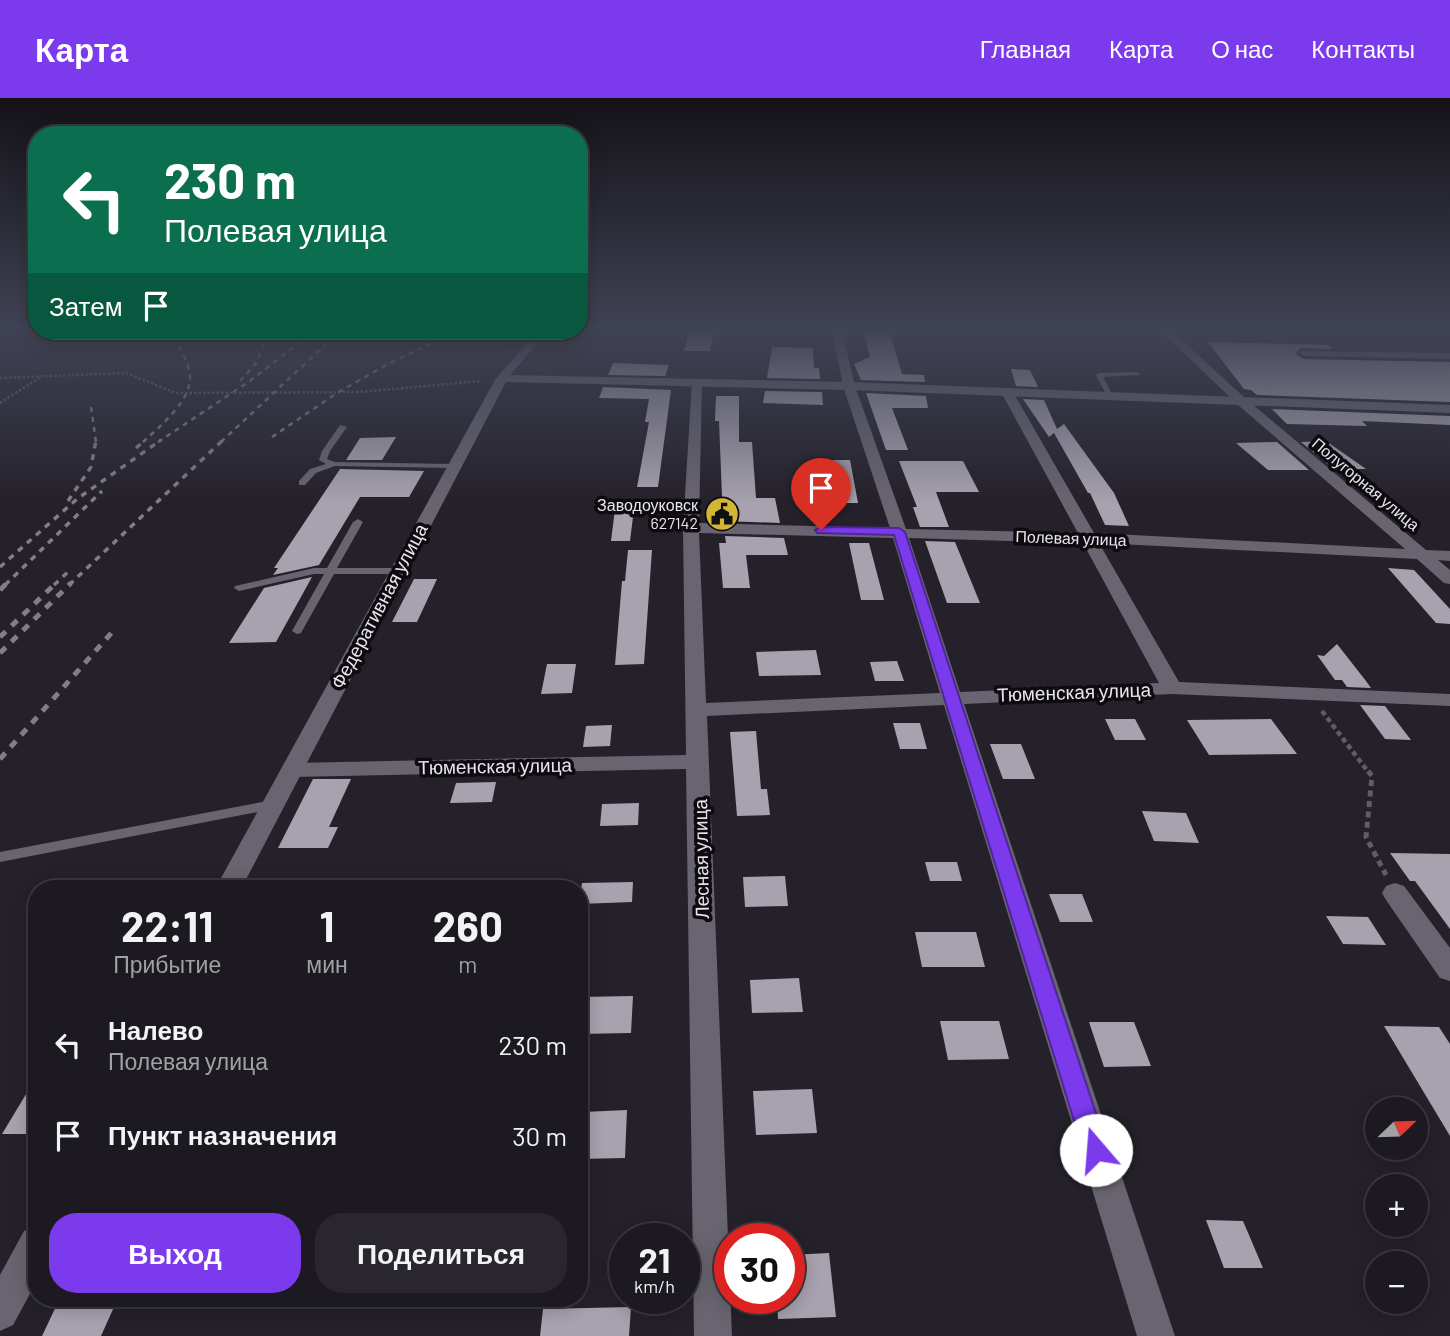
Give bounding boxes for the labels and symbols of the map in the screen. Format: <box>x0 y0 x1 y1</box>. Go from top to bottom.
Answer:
street label: Полугорная улица <box>1309 433 1424 534</box>
pin <box>791 458 851 530</box>
place label: Заводоуковск 627142 <box>597 495 699 532</box>
public building icon: Заводоуковск 627142 <box>703 495 741 533</box>
street label: Федеративная улица <box>325 519 432 692</box>
street label: Полевая улица <box>1015 526 1127 549</box>
street label: Тюменская улица <box>997 677 1152 706</box>
street label: Тюменская улица <box>418 753 573 778</box>
street label: Лесная улица <box>688 798 713 919</box>
north arrow <box>1365 1097 1428 1160</box>
position arrow <box>1059 1113 1133 1187</box>
speed limit sign: 30 <box>714 1223 805 1314</box>

